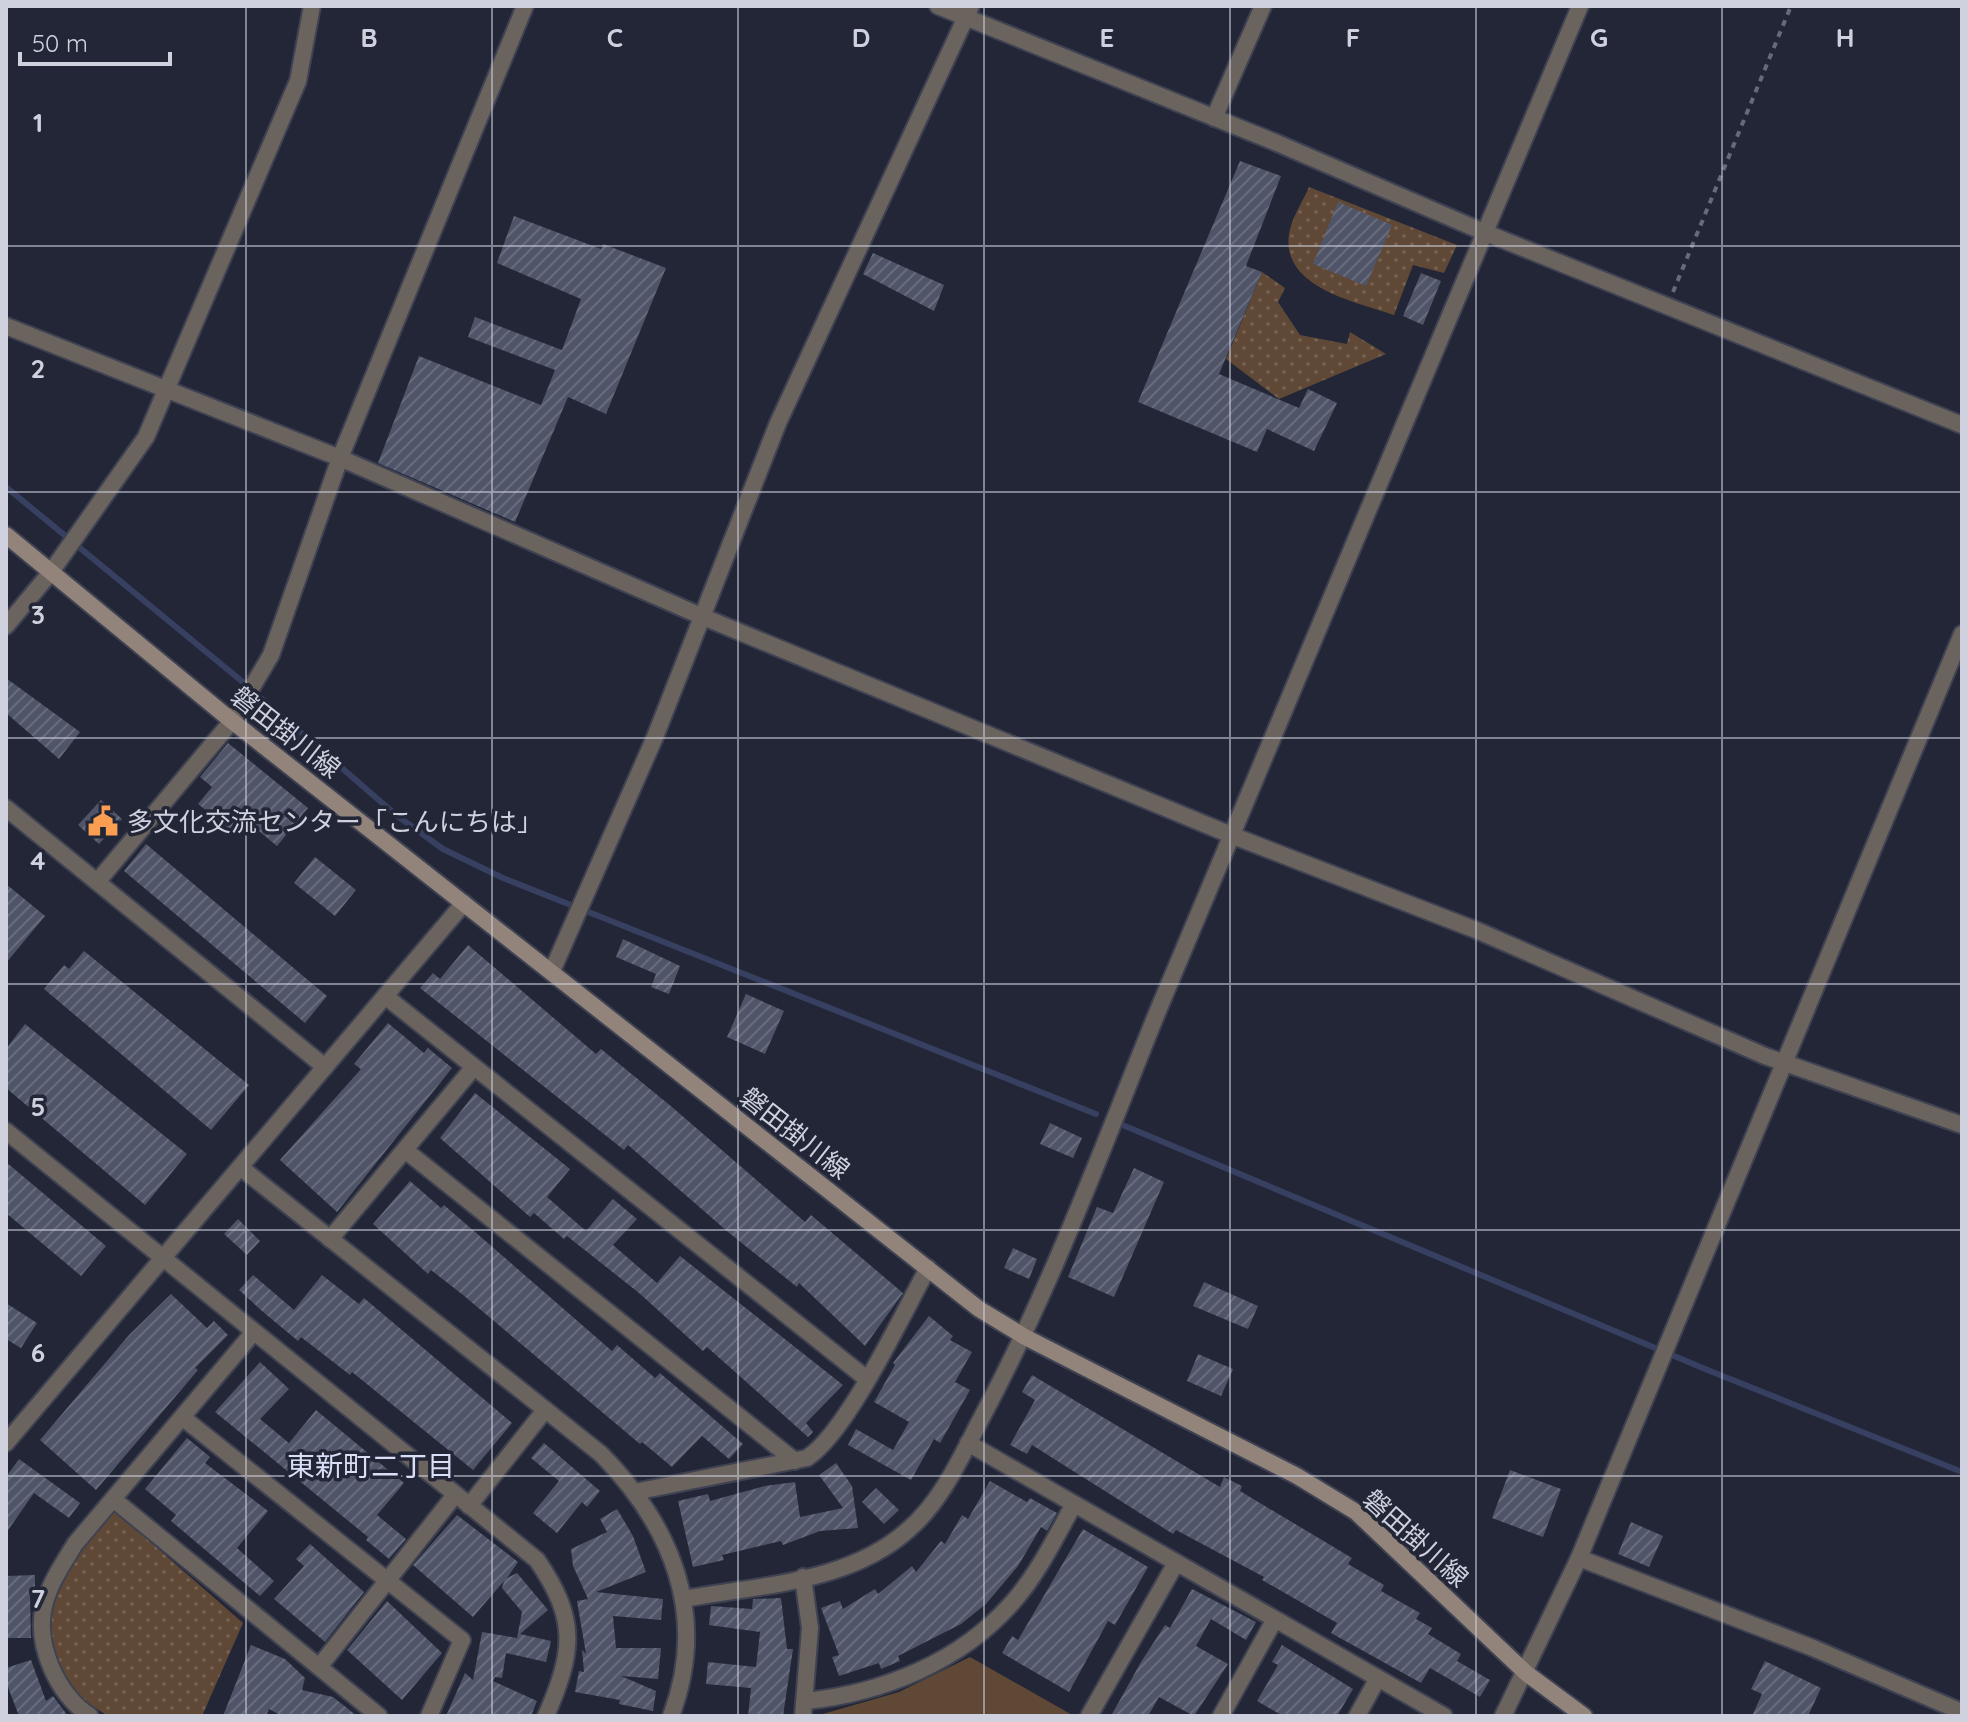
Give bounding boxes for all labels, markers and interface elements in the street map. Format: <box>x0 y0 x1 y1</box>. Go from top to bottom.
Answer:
scale bar <box>20 16 170 66</box>
text: B <box>360 21 378 54</box>
text: C <box>607 21 623 54</box>
text: D <box>852 21 870 54</box>
text: E <box>1100 21 1114 54</box>
text: F <box>1346 21 1360 54</box>
text: G <box>1590 21 1608 54</box>
text: H <box>1836 21 1854 54</box>
text: 50 m <box>32 28 88 58</box>
text: 1 <box>33 106 43 139</box>
text: 2 <box>31 352 45 385</box>
text: 3 <box>31 598 45 631</box>
street label: 磐田掛川線 <box>225 679 347 785</box>
public building icon: 多文化交流センター「こんにちは」 <box>86 804 120 838</box>
place label: 多文化交流センター「こんにちは」 <box>127 805 543 838</box>
text: 4 <box>30 844 46 877</box>
street label: 磐田掛川線 <box>734 1080 856 1186</box>
text: 5 <box>31 1090 45 1123</box>
text: 6 <box>31 1336 45 1369</box>
district label: 東新町二丁目 <box>287 1448 455 1483</box>
street label: 磐田掛川線 <box>1357 1482 1475 1594</box>
text: 7 <box>31 1582 45 1615</box>

